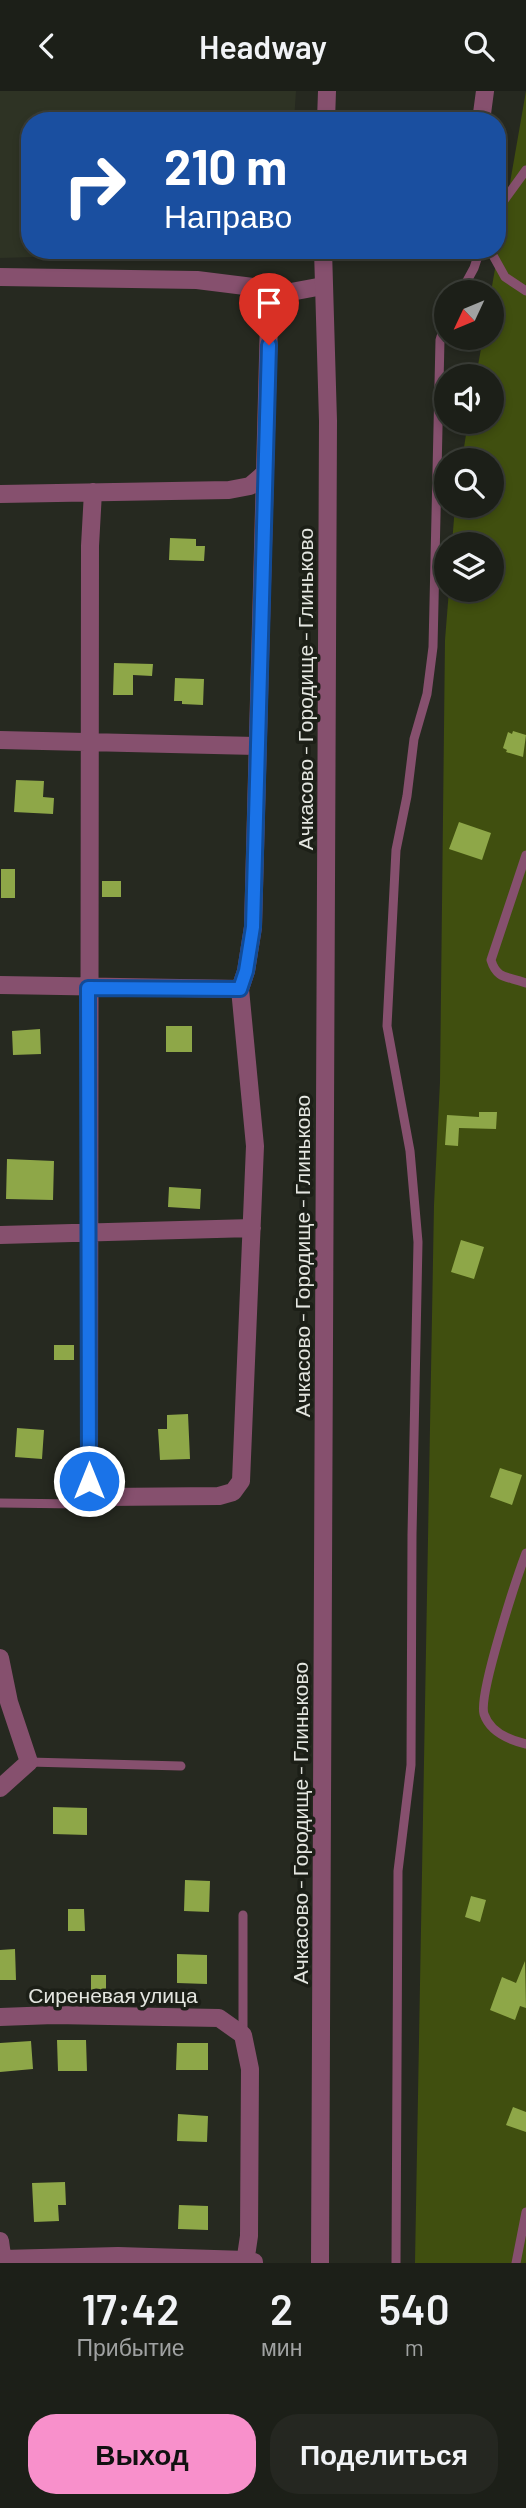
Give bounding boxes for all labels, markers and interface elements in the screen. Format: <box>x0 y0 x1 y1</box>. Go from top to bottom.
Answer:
icon: back <box>28 27 66 65</box>
text: Headway <box>199 27 327 65</box>
icon: search <box>460 27 498 65</box>
text: 210 m <box>164 136 287 195</box>
icon: right <box>49 140 140 231</box>
text: Направо <box>164 196 292 234</box>
pin <box>239 273 299 345</box>
north arrow <box>434 280 504 350</box>
map controls <box>434 280 504 602</box>
icon: arrive <box>250 284 288 322</box>
button: sound <box>434 364 504 434</box>
button: search <box>434 448 504 518</box>
street label: Ачкасово - Городище - Глиньково <box>292 528 317 850</box>
button: layers <box>434 532 504 602</box>
street label: Ачкасово - Городище - Глиньково <box>289 1095 314 1417</box>
position arrow <box>52 1444 126 1518</box>
street label: Ачкасово - Городище - Глиньково <box>287 1662 312 1984</box>
street label: Сиреневая улица <box>28 1982 198 2007</box>
text: 17:42 <box>82 2283 179 2333</box>
text: 2 <box>270 2283 293 2333</box>
text: 540 <box>379 2283 450 2333</box>
text: Прибытие <box>76 2333 185 2361</box>
text: мин <box>261 2333 302 2361</box>
text: m <box>405 2333 424 2361</box>
button: Выход <box>28 2414 256 2494</box>
button: Поделиться <box>270 2414 498 2494</box>

